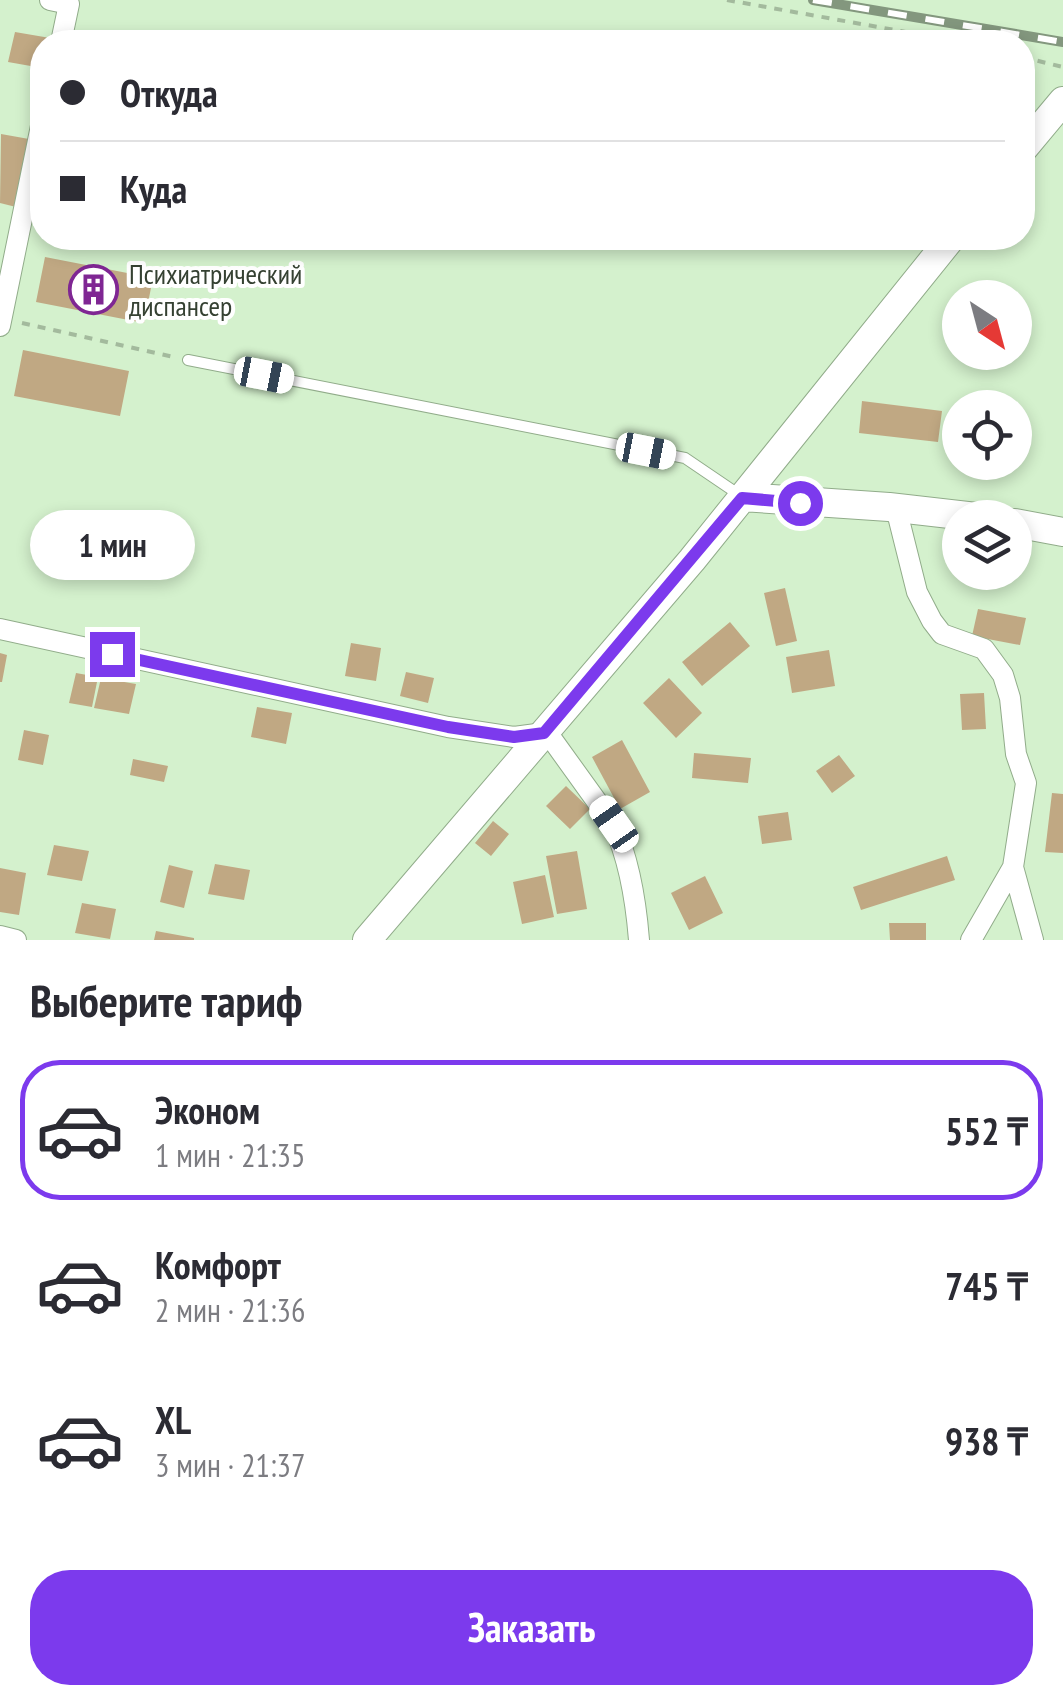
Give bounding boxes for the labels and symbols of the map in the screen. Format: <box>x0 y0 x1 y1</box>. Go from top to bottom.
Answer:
place label: Психиатрический диспансер <box>129 255 302 324</box>
building icon: Психиатрический диспансер <box>68 264 120 316</box>
north arrow <box>942 280 1032 370</box>
car <box>232 355 296 395</box>
car <box>614 431 678 471</box>
route start <box>778 481 823 526</box>
callout: 1 мин <box>29 509 194 579</box>
route end <box>90 632 135 677</box>
car <box>585 791 643 857</box>

